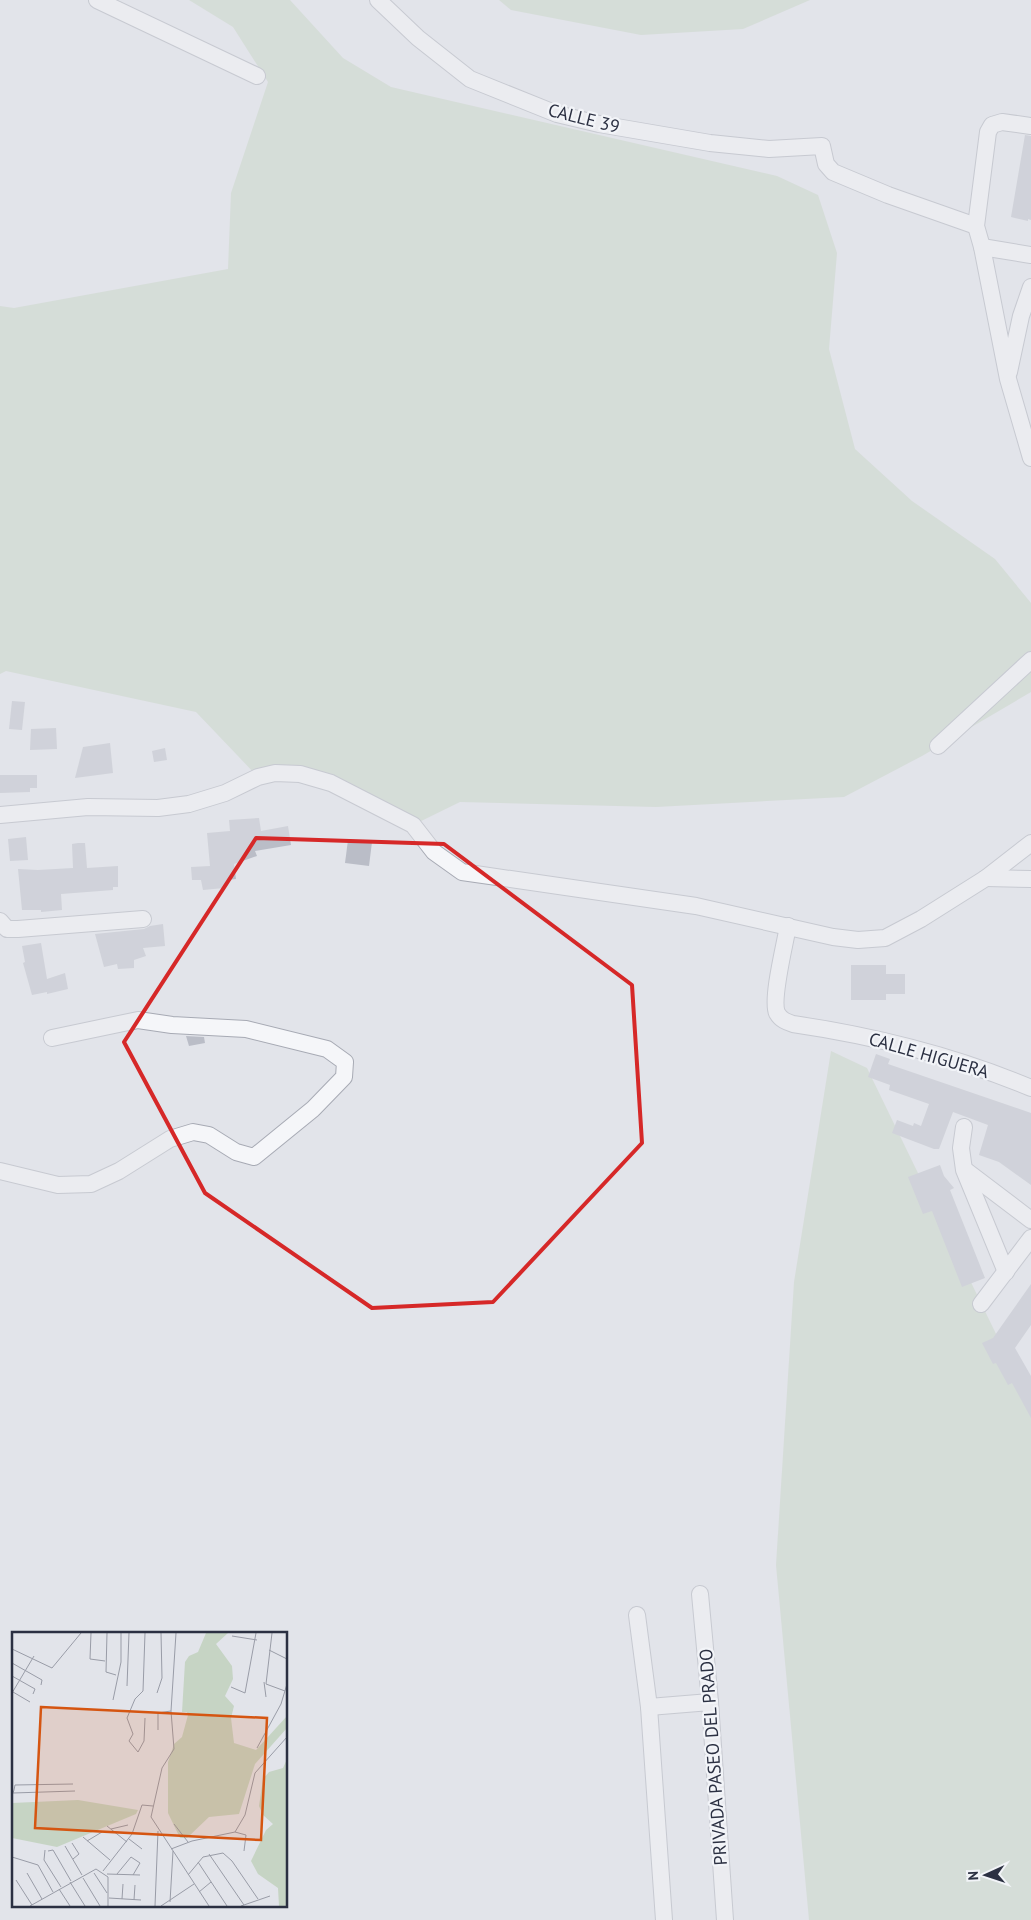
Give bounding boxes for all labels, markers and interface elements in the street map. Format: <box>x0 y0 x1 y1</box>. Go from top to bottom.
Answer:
street label: CALLE 39 <box>546 98 622 138</box>
street label: CALLE HIGUERA <box>866 1027 992 1083</box>
inset map <box>12 1632 288 1908</box>
street label: PRIVADA PASEO DEL PRADO <box>694 1648 732 1866</box>
north arrow <box>961 1850 1011 1900</box>
text: N <box>964 1871 982 1881</box>

